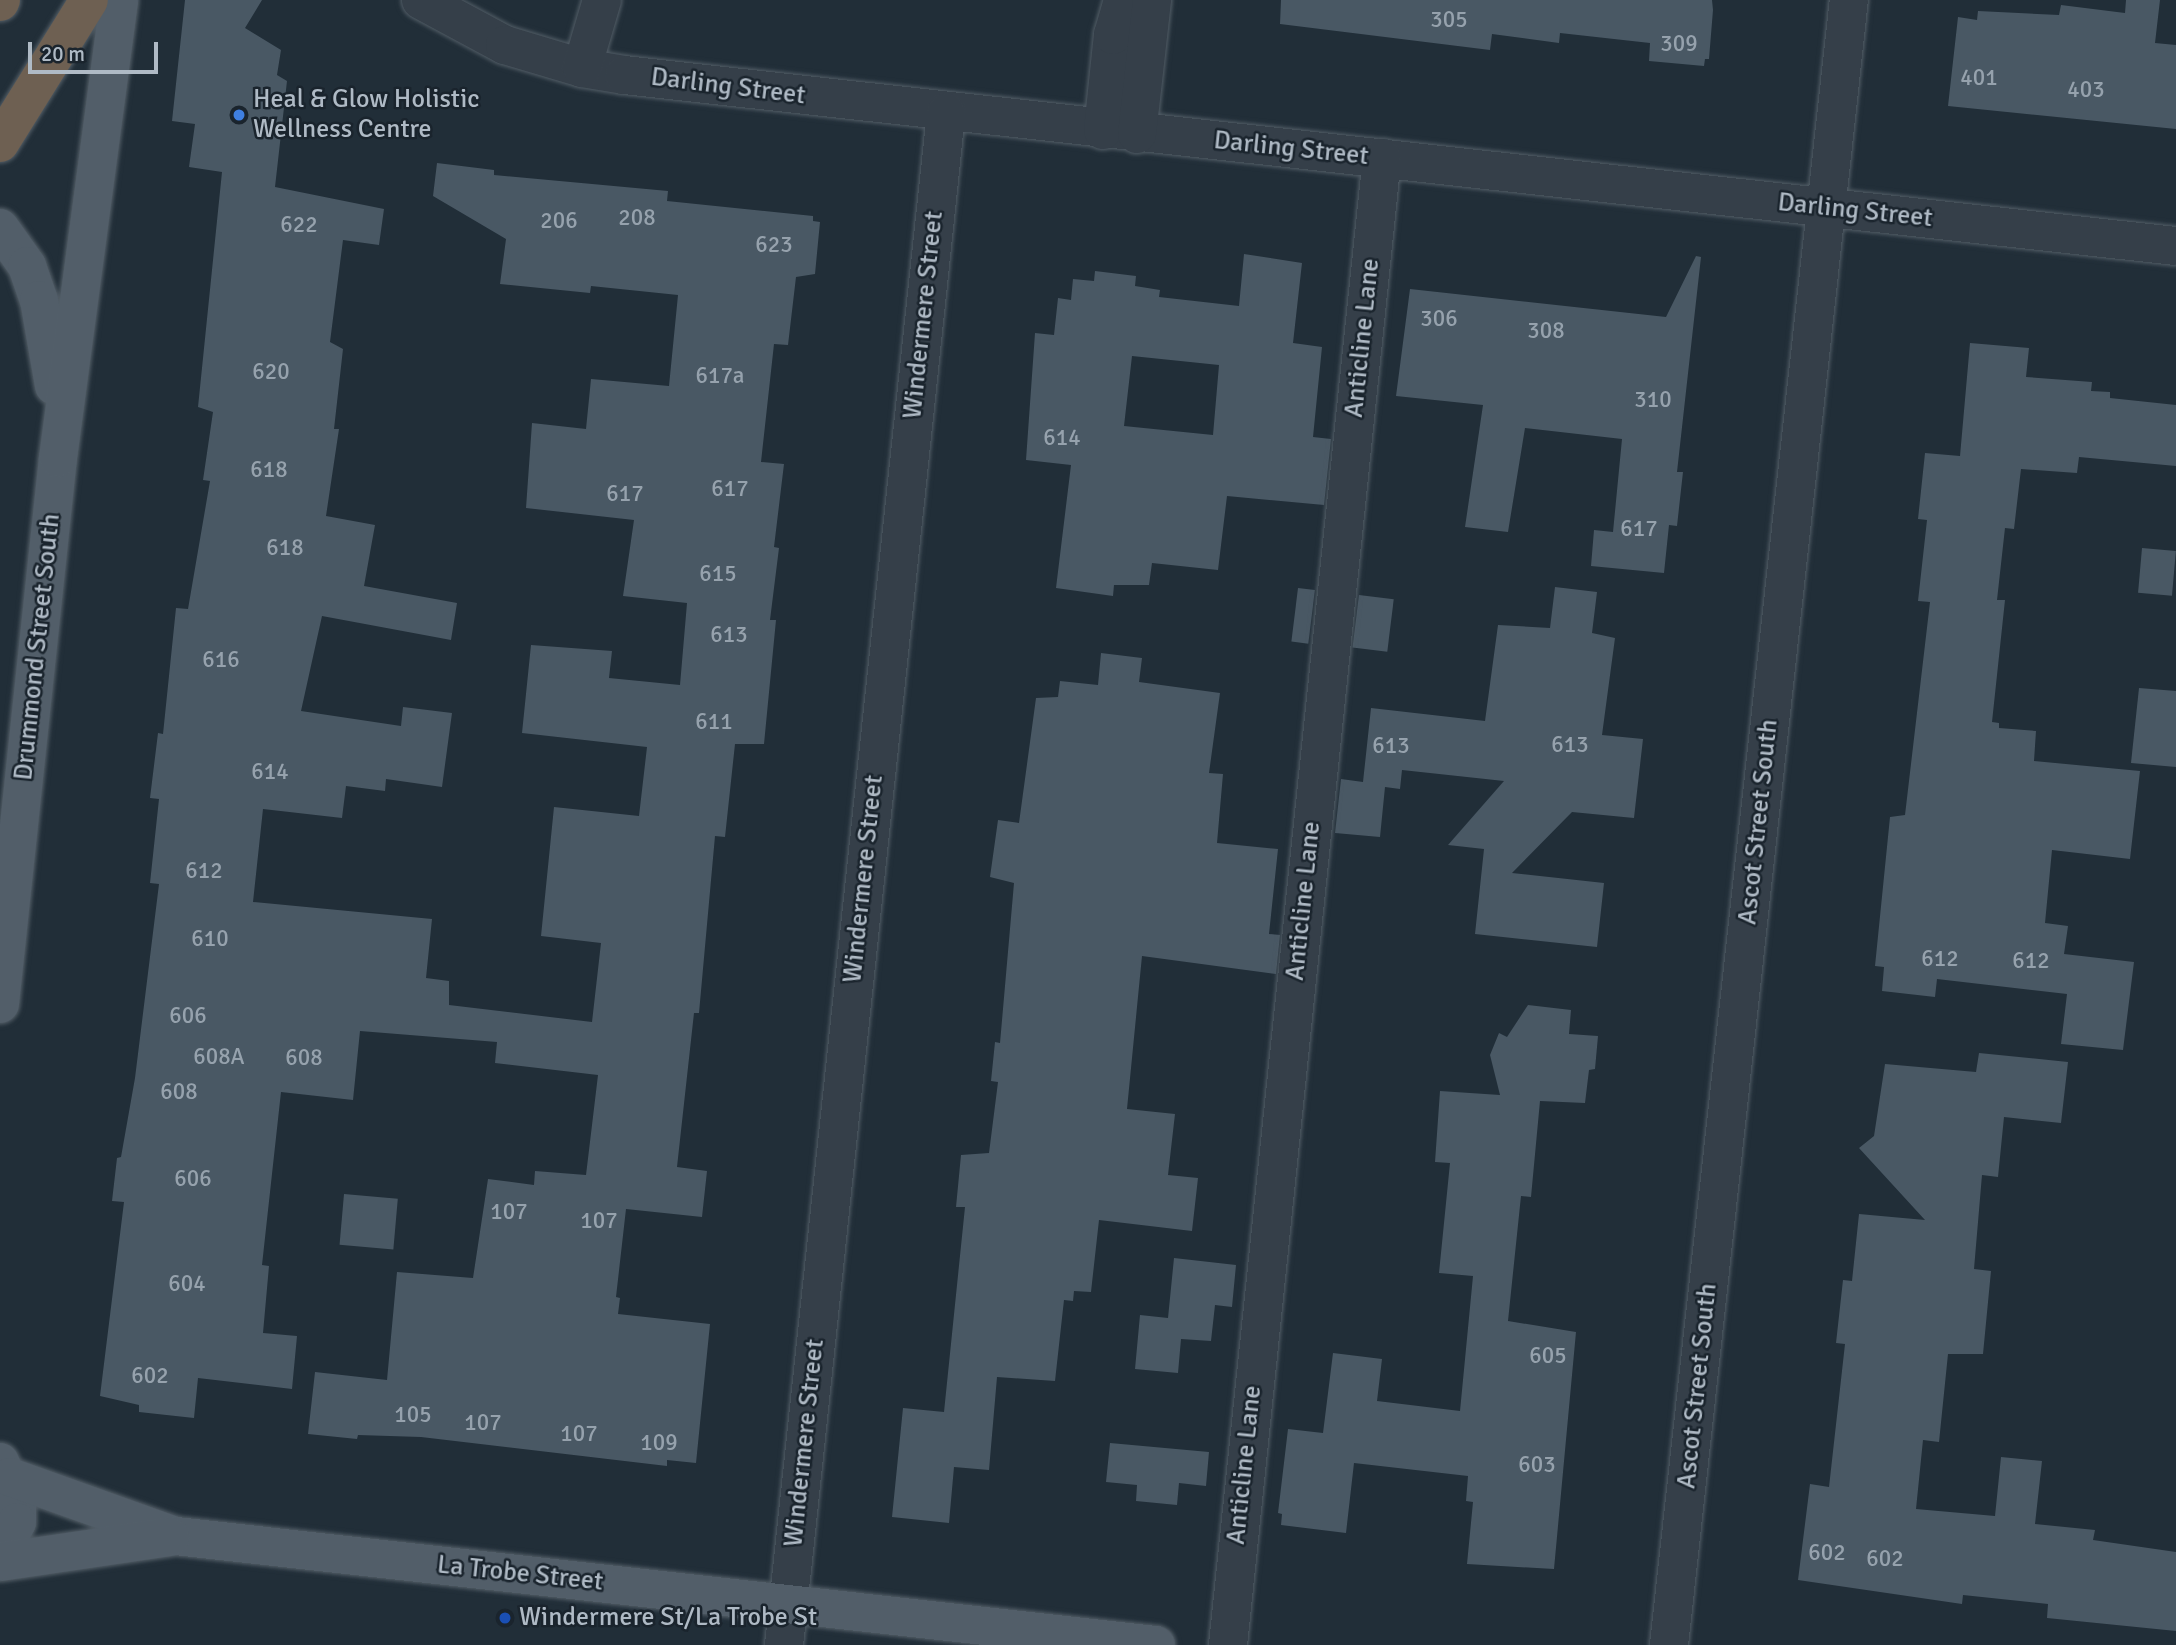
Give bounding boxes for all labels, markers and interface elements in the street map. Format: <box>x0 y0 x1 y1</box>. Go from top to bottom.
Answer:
house number: 305 <box>1430 6 1468 34</box>
scale bar <box>32 28 161 72</box>
house number: 309 <box>1660 30 1698 58</box>
text: 20 m <box>41 41 85 67</box>
street label: Darling Street <box>649 62 807 112</box>
house number: 401 <box>1960 64 1998 92</box>
house number: 403 <box>2067 76 2105 104</box>
place label: Heal & Glow Holistic Wellness Centre <box>253 84 479 146</box>
marker: Heal & Glow Holistic Wellness Centre <box>231 107 247 123</box>
street label: Darling Street <box>1212 125 1370 173</box>
street label: Darling Street <box>1776 187 1934 235</box>
house number: 208 <box>618 204 656 232</box>
house number: 206 <box>540 207 578 235</box>
street label: Windermere Street <box>898 209 950 421</box>
house number: 622 <box>280 211 318 239</box>
house number: 623 <box>755 231 793 259</box>
street label: Anticline Lane <box>1339 257 1387 419</box>
house number: 306 <box>1420 305 1458 333</box>
house number: 308 <box>1527 317 1565 345</box>
house number: 620 <box>252 358 290 386</box>
house number: 617a <box>696 362 744 390</box>
house number: 310 <box>1634 386 1672 414</box>
house number: 614 <box>1043 424 1081 452</box>
house number: 618 <box>250 456 288 484</box>
house number: 617 <box>711 475 749 503</box>
house number: 617 <box>606 480 644 508</box>
street label: Drummond Street South <box>8 512 68 782</box>
house number: 617 <box>1620 515 1658 543</box>
house number: 618 <box>266 534 304 562</box>
house number: 615 <box>699 560 737 588</box>
house number: 613 <box>710 621 748 649</box>
house number: 616 <box>202 646 240 674</box>
house number: 611 <box>695 708 733 736</box>
street label: Ascot Street South <box>1733 718 1785 926</box>
house number: 613 <box>1551 731 1589 759</box>
house number: 613 <box>1372 732 1410 760</box>
house number: 614 <box>251 758 289 786</box>
street label: Windermere Street <box>838 773 890 985</box>
street label: Anticline Lane <box>1280 820 1328 982</box>
house number: 612 <box>185 857 223 885</box>
house number: 610 <box>191 925 229 953</box>
house number: 612 <box>1921 945 1959 973</box>
house number: 612 <box>2012 947 2050 975</box>
house number: 606 <box>169 1002 207 1030</box>
house number: 608A <box>193 1043 245 1071</box>
house number: 608 <box>285 1044 323 1072</box>
house number: 608 <box>160 1078 198 1106</box>
house number: 606 <box>174 1165 212 1193</box>
house number: 107 <box>490 1198 528 1226</box>
house number: 107 <box>580 1207 618 1235</box>
house number: 604 <box>168 1270 206 1298</box>
street label: Ascot Street South <box>1672 1282 1724 1490</box>
street label: Windermere Street <box>779 1337 831 1549</box>
house number: 605 <box>1529 1342 1567 1370</box>
house number: 602 <box>131 1362 169 1390</box>
street label: Anticline Lane <box>1221 1384 1269 1546</box>
house number: 105 <box>394 1401 432 1429</box>
house number: 107 <box>464 1409 502 1437</box>
house number: 107 <box>560 1420 598 1448</box>
house number: 109 <box>640 1429 678 1457</box>
house number: 603 <box>1518 1451 1556 1479</box>
house number: 602 <box>1808 1539 1846 1567</box>
house number: 602 <box>1866 1545 1904 1573</box>
street label: La Trobe Street <box>436 1550 604 1598</box>
place label: Windermere St/La Trobe St <box>519 1602 817 1634</box>
marker: Windermere St/La Trobe St <box>497 1610 513 1626</box>

